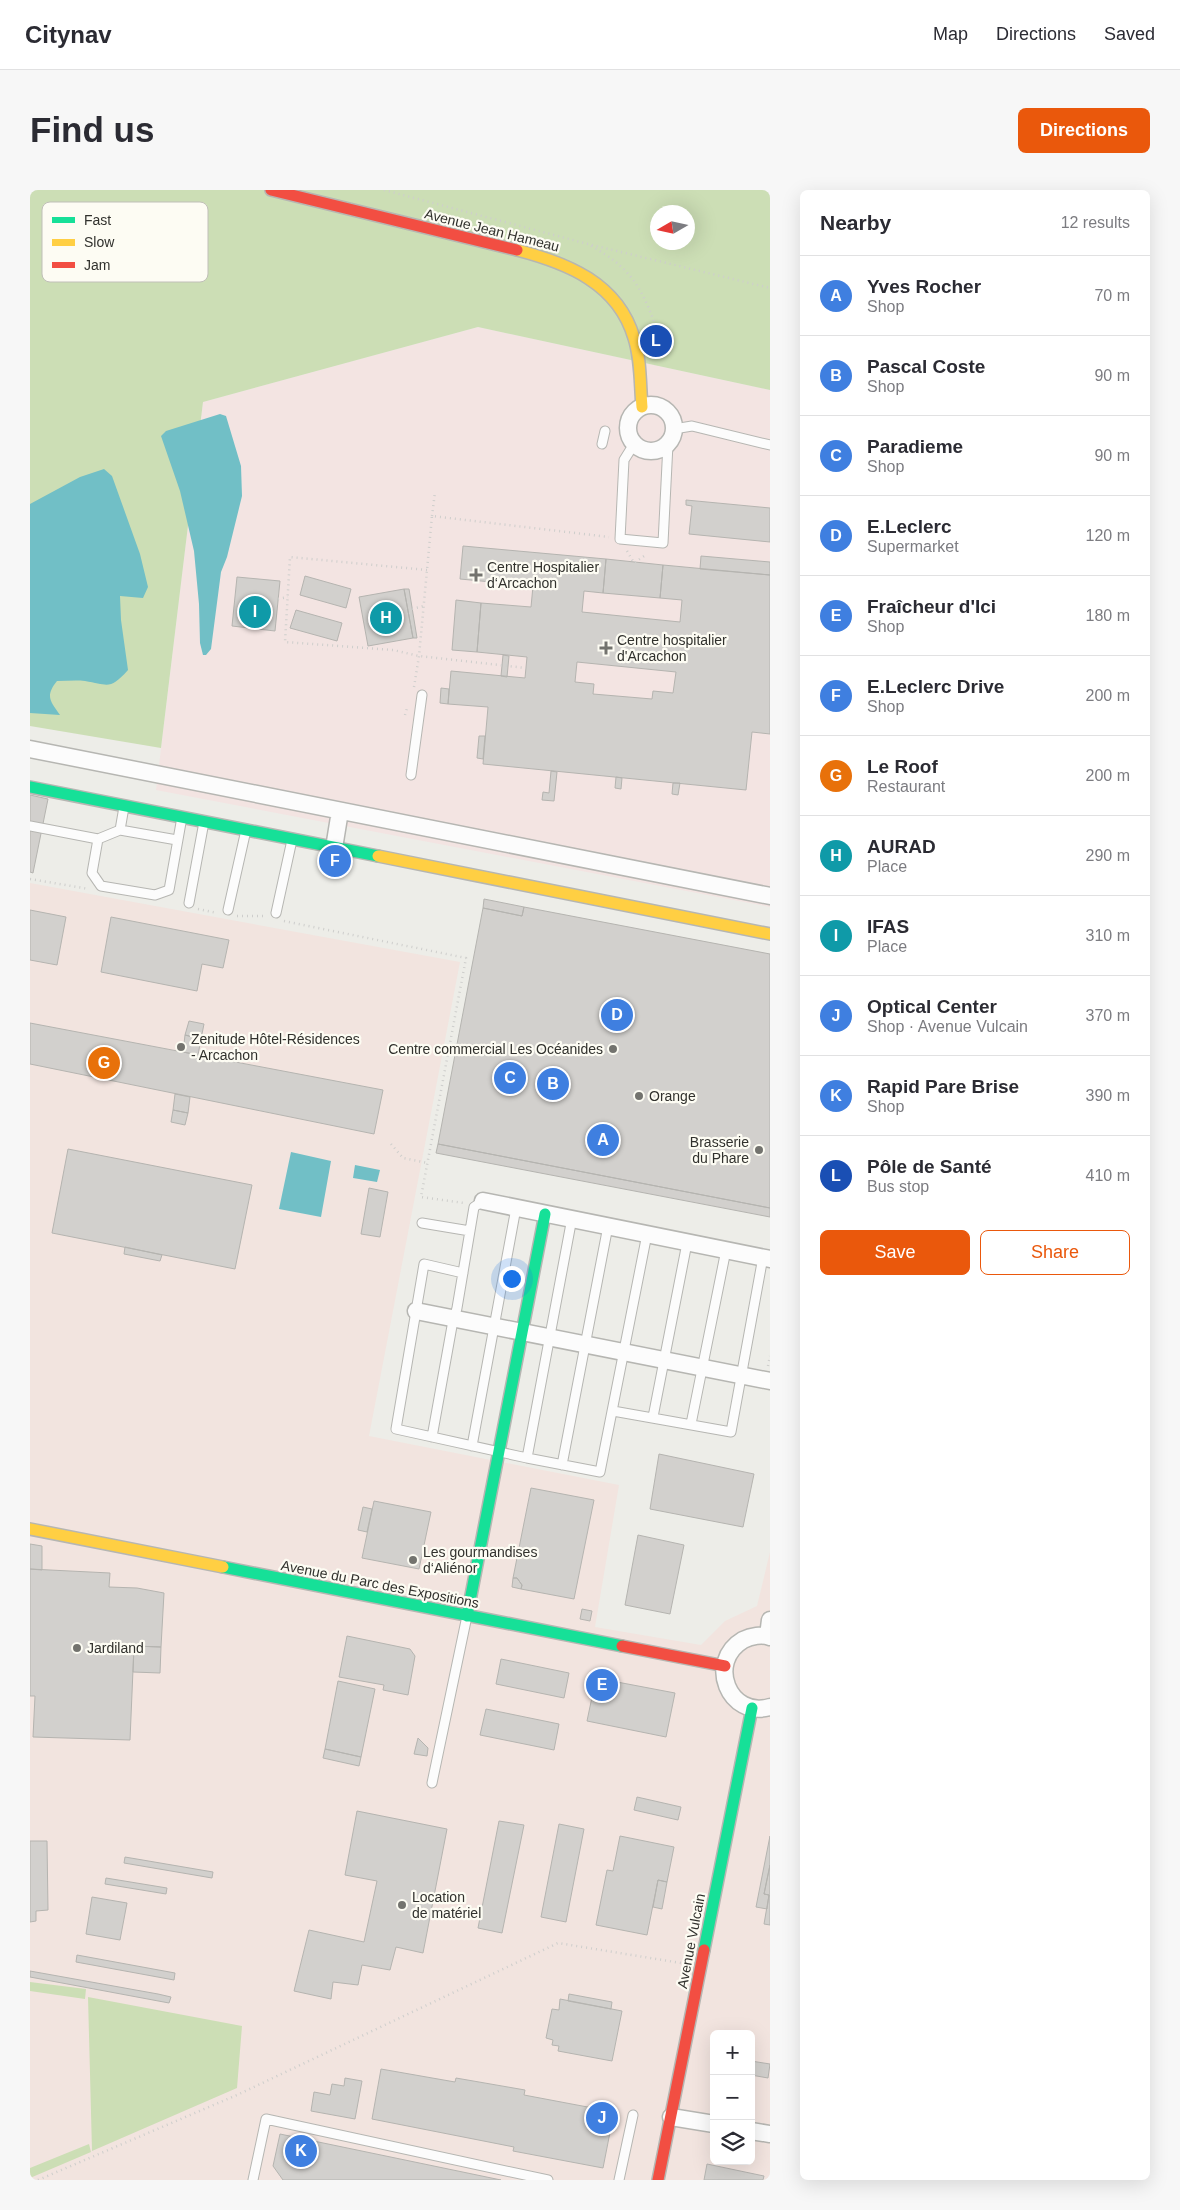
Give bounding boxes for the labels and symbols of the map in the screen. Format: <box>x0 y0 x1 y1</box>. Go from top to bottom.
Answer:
legend <box>42 202 208 282</box>
north arrow <box>650 205 695 250</box>
street label: Avenue Jean Hameau <box>423 206 561 254</box>
text: Fast <box>84 212 111 228</box>
text: Slow <box>84 234 115 250</box>
text: Jam <box>84 257 110 273</box>
pin: L <box>640 322 672 360</box>
place label: Centre Hospitalier d‘Arcachon <box>487 559 599 591</box>
marker: Centre Hospitalier d‘Arcachon <box>469 568 483 582</box>
pin: I <box>239 593 271 631</box>
pin: H <box>370 599 402 637</box>
place label: Centre hospitalier d'Arcachon <box>617 632 727 664</box>
marker: Centre hospitalier d'Arcachon <box>599 641 613 655</box>
pin: F <box>319 842 351 880</box>
pin: D <box>601 996 633 1034</box>
place label: Zenitude Hôtel-Résidences - Arcachon <box>191 1031 360 1063</box>
marker: Zenitude Hôtel-Résidences - Arcachon <box>175 1041 187 1053</box>
place label: Centre commercial Les Océanides <box>388 1041 603 1057</box>
marker: Centre commercial Les Océanides <box>607 1043 619 1055</box>
pin: G <box>88 1044 120 1082</box>
pin: C <box>494 1059 526 1097</box>
pin: B <box>537 1065 569 1103</box>
place label: Orange <box>649 1088 696 1104</box>
marker: Orange <box>633 1090 645 1102</box>
pin: A <box>587 1121 619 1159</box>
place label: Brasserie du Phare <box>690 1134 749 1166</box>
marker: Brasserie du Phare <box>753 1144 765 1156</box>
your location <box>499 1266 525 1292</box>
place label: Les gourmandises d‘Aliénor <box>423 1544 537 1576</box>
marker: Les gourmandises d‘Aliénor <box>407 1554 419 1566</box>
street label: Avenue du Parc des Expositions <box>280 1557 480 1611</box>
place label: Jardiland <box>87 1640 144 1656</box>
marker: Jardiland <box>71 1642 83 1654</box>
pin: E <box>586 1666 618 1704</box>
place label: Location de matériel <box>412 1889 481 1921</box>
street label: Avenue Vulcain <box>674 1892 708 1990</box>
marker: Location de matériel <box>396 1899 408 1911</box>
pin: J <box>586 2099 618 2137</box>
pin: K <box>285 2132 317 2170</box>

